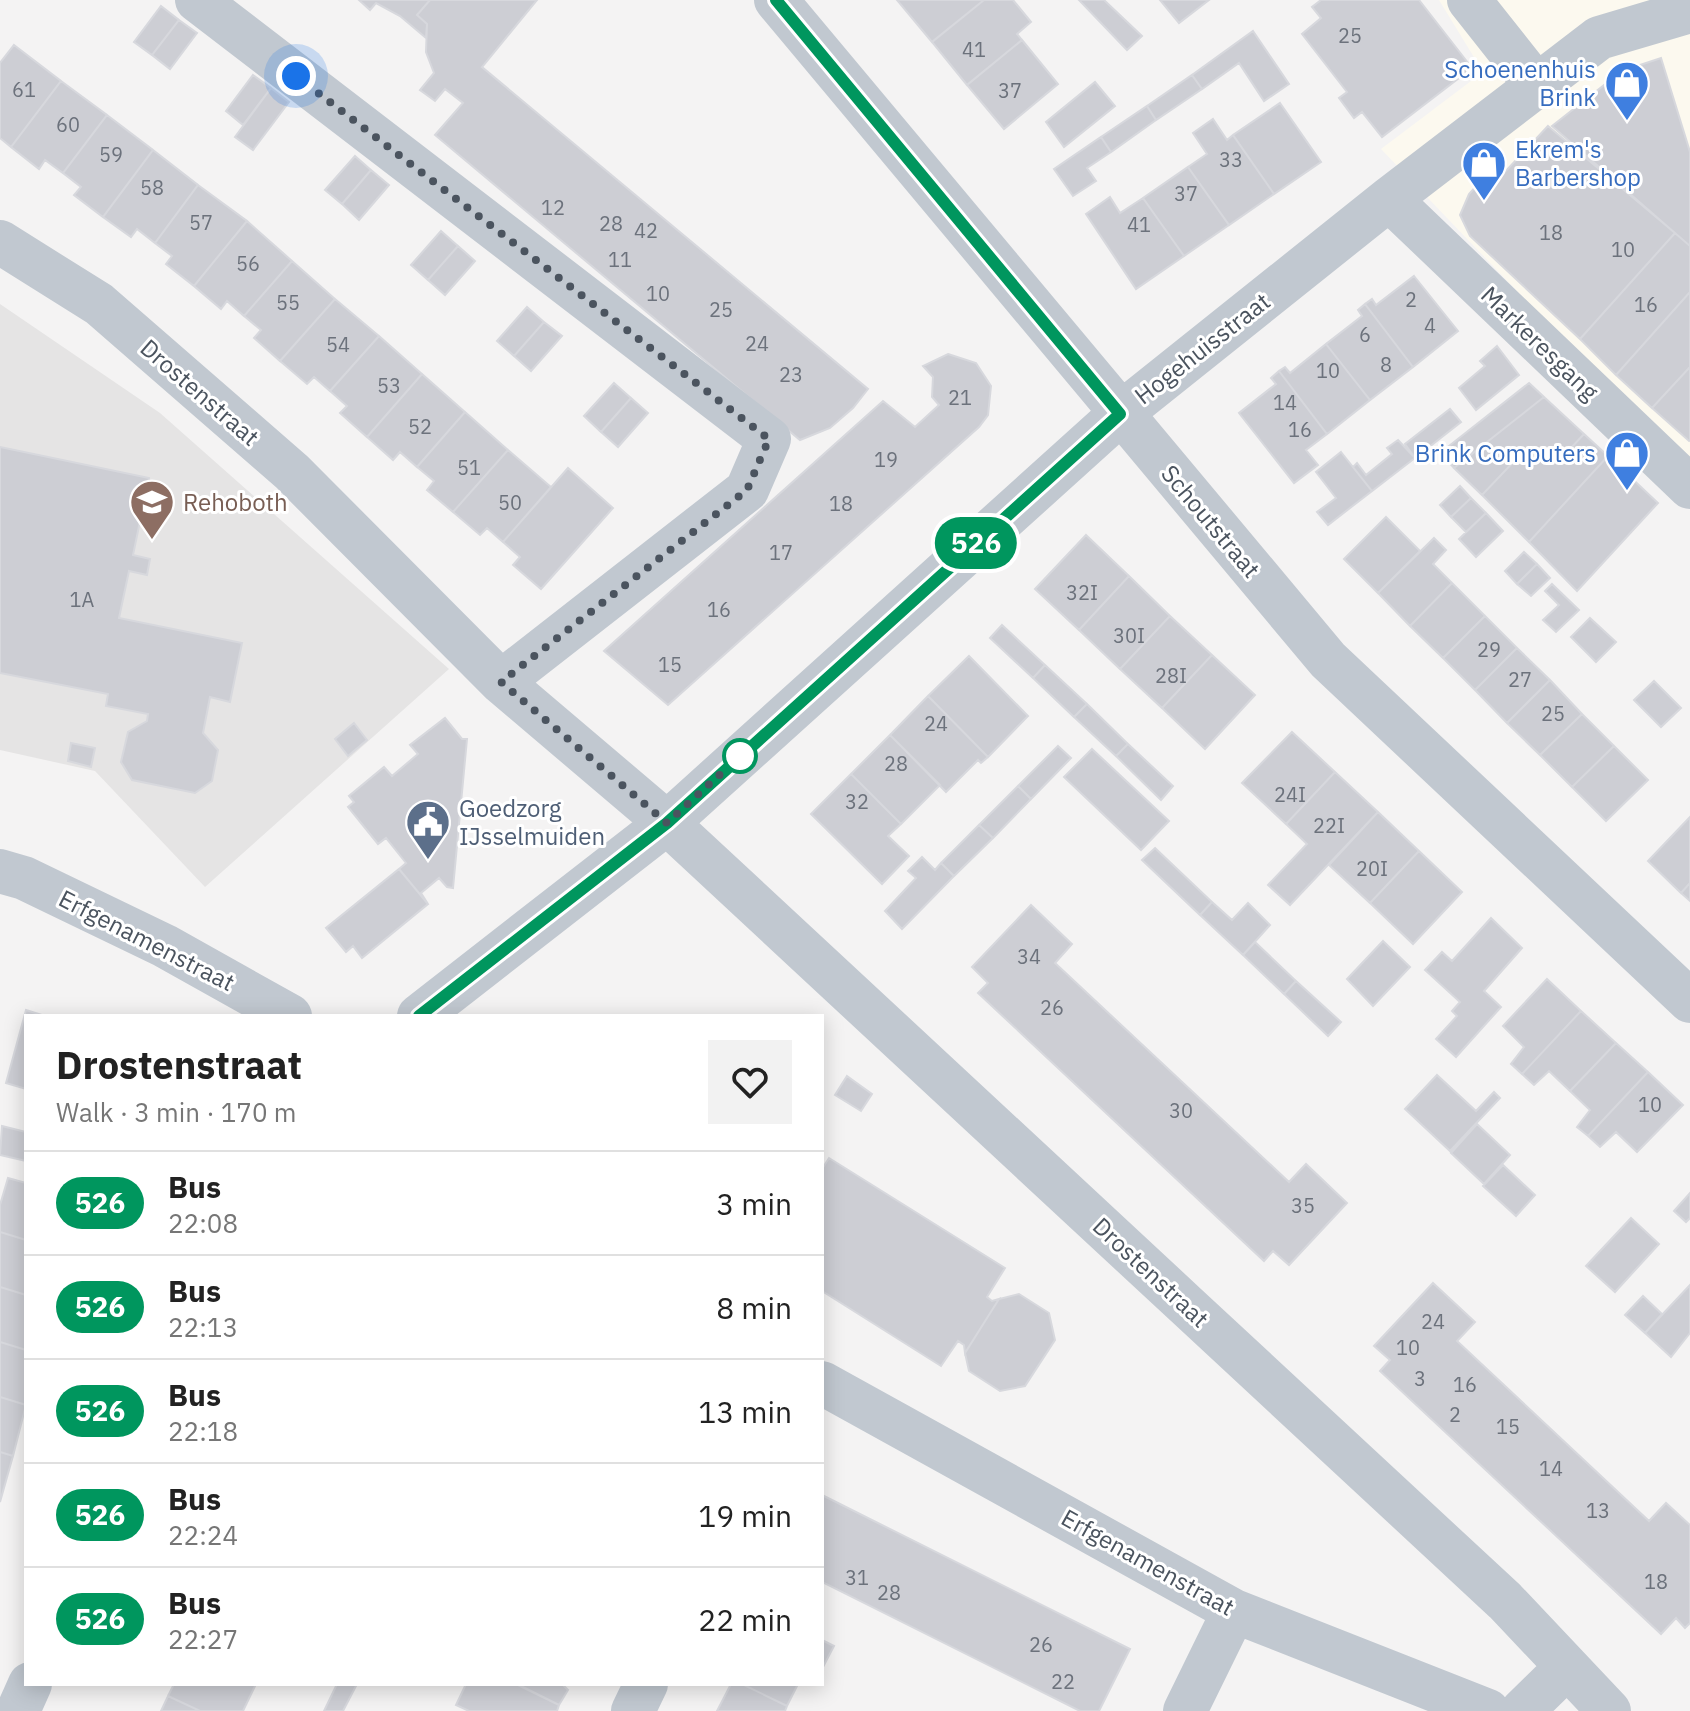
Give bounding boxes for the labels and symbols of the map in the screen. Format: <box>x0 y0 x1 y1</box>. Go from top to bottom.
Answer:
house number: 25 <box>1338 22 1362 49</box>
house number: 41 <box>962 36 986 63</box>
place label: Schoenenhuis Brink <box>1444 53 1596 113</box>
your location <box>276 56 316 96</box>
shop icon: Schoenenhuis Brink <box>1603 59 1651 122</box>
house number: 61 <box>12 76 36 103</box>
house number: 37 <box>998 77 1022 104</box>
house number: 60 <box>56 111 80 138</box>
place label: Ekrem's Barbershop <box>1515 133 1641 193</box>
shop icon: Ekrem's Barbershop <box>1460 139 1508 202</box>
house number: 59 <box>99 141 123 168</box>
house number: 33 <box>1219 146 1243 173</box>
house number: 58 <box>140 174 164 201</box>
house number: 37 <box>1174 180 1198 207</box>
house number: 12 <box>541 194 565 221</box>
house number: 57 <box>189 209 213 236</box>
house number: 28 <box>599 210 623 237</box>
house number: 41 <box>1127 211 1151 238</box>
house number: 42 <box>634 217 658 244</box>
house number: 18 <box>1539 219 1563 246</box>
house number: 10 <box>1611 236 1635 263</box>
house number: 11 <box>608 246 632 273</box>
house number: 56 <box>236 250 260 277</box>
street label: Markeresgang <box>1474 279 1606 407</box>
house number: 10 <box>646 280 670 307</box>
street label: Hogehuisstraat <box>1128 285 1276 411</box>
house number: 2 <box>1405 286 1417 313</box>
house number: 55 <box>276 289 300 316</box>
house number: 16 <box>1634 291 1658 318</box>
house number: 25 <box>709 296 733 323</box>
house number: 4 <box>1424 312 1436 339</box>
house number: 6 <box>1359 321 1371 348</box>
house number: 24 <box>745 330 769 357</box>
house number: 54 <box>326 331 350 358</box>
street label: Drostenstraat <box>134 332 266 452</box>
house number: 8 <box>1380 351 1392 378</box>
house number: 10 <box>1316 357 1340 384</box>
house number: 23 <box>779 361 803 388</box>
house number: 53 <box>377 372 401 399</box>
house number: 21 <box>948 384 972 411</box>
house number: 14 <box>1273 389 1297 416</box>
house number: 52 <box>408 413 432 440</box>
house number: 16 <box>1288 416 1312 443</box>
shop icon: Brink Computers <box>1603 429 1651 492</box>
place label: Brink Computers <box>1415 437 1596 469</box>
house number: 19 <box>874 446 898 473</box>
house number: 51 <box>457 454 481 481</box>
street label: Schoutstraat <box>1154 458 1268 584</box>
school or university icon: Rehoboth <box>128 478 176 541</box>
place label: Rehoboth <box>183 486 288 518</box>
house number: 50 <box>498 489 522 516</box>
house number: 18 <box>829 490 853 517</box>
line badge: 526 <box>930 517 1022 569</box>
house number: 17 <box>769 539 793 566</box>
house number: 32I <box>1066 579 1098 606</box>
house number: 1A <box>70 586 95 613</box>
house number: 16 <box>707 596 731 623</box>
house number: 30I <box>1113 622 1145 649</box>
house number: 29 <box>1477 636 1501 663</box>
house number: 15 <box>658 651 682 678</box>
house number: 28I <box>1155 662 1187 689</box>
house number: 27 <box>1508 666 1532 693</box>
house number: 25 <box>1541 700 1565 727</box>
house number: 24 <box>924 710 948 737</box>
unlabelled marker <box>723 739 757 773</box>
house number: 28 <box>884 750 908 777</box>
house number: 24I <box>1274 781 1306 808</box>
house number: 32 <box>845 788 869 815</box>
place label: Goedzorg IJsselmuiden <box>459 792 605 852</box>
public building icon: Goedzorg IJsselmuiden <box>404 798 452 861</box>
house number: 22I <box>1313 812 1345 839</box>
house number: 20I <box>1356 855 1388 882</box>
street label: Erfgenamenstraat <box>54 882 240 998</box>
house number: 34 <box>1017 943 1041 970</box>
house number: 26 <box>1040 994 1064 1021</box>
house number: 10 <box>1638 1091 1662 1118</box>
house number: 30 <box>1169 1097 1193 1124</box>
house number: 35 <box>1291 1192 1315 1219</box>
street label: Drostenstraat <box>1086 1210 1216 1334</box>
house number: 24 <box>1421 1308 1445 1335</box>
house number: 10 <box>1396 1334 1420 1361</box>
house number: 3 <box>1414 1365 1426 1392</box>
house number: 16 <box>1453 1371 1477 1398</box>
house number: 2 <box>1449 1401 1461 1428</box>
house number: 15 <box>1496 1413 1520 1440</box>
house number: 14 <box>1539 1455 1563 1482</box>
house number: 13 <box>1586 1497 1610 1524</box>
street label: Erfgenamenstraat <box>1056 1501 1240 1623</box>
house number: 31 <box>845 1564 869 1591</box>
house number: 18 <box>1644 1568 1668 1595</box>
house number: 28 <box>877 1579 901 1606</box>
house number: 26 <box>1029 1631 1053 1658</box>
house number: 22 <box>1051 1668 1075 1695</box>

